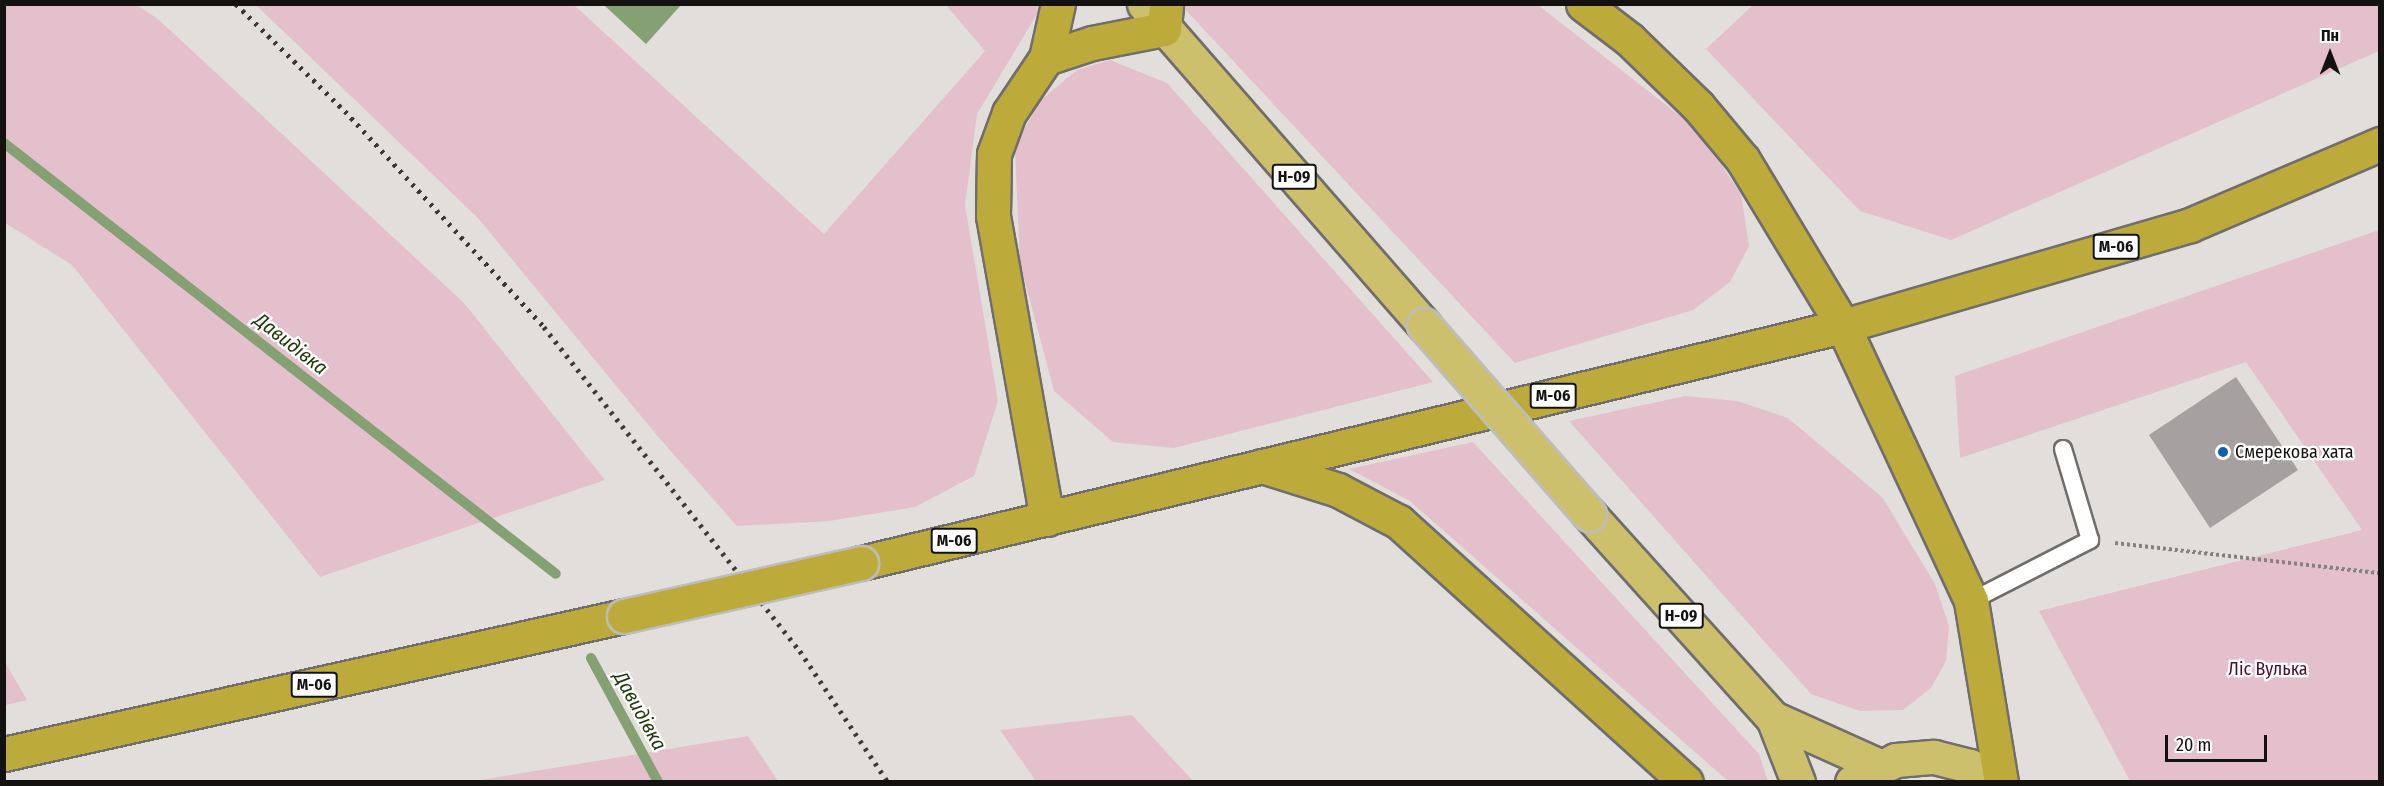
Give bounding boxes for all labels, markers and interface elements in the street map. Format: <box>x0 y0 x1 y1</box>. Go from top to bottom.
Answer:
north arrow <box>2300 24 2360 84</box>
text: Пн <box>2321 26 2339 45</box>
road number: Н-09 <box>1272 164 1316 190</box>
road number: М-06 <box>2092 234 2140 260</box>
water label: Давидівка <box>250 308 332 380</box>
road number: М-06 <box>1529 383 1577 409</box>
place label: Смерекова хата <box>2235 441 2354 463</box>
marker: Смерекова хата <box>2216 445 2230 459</box>
road number: М-06 <box>930 528 978 554</box>
road number: Н-09 <box>1658 603 1704 629</box>
park label: Ліс Вулька <box>2228 658 2308 680</box>
water label: Давидівка <box>609 667 671 755</box>
road number: М-06 <box>290 672 338 698</box>
scale bar <box>2168 723 2270 761</box>
text: 20 m <box>2176 734 2211 756</box>

